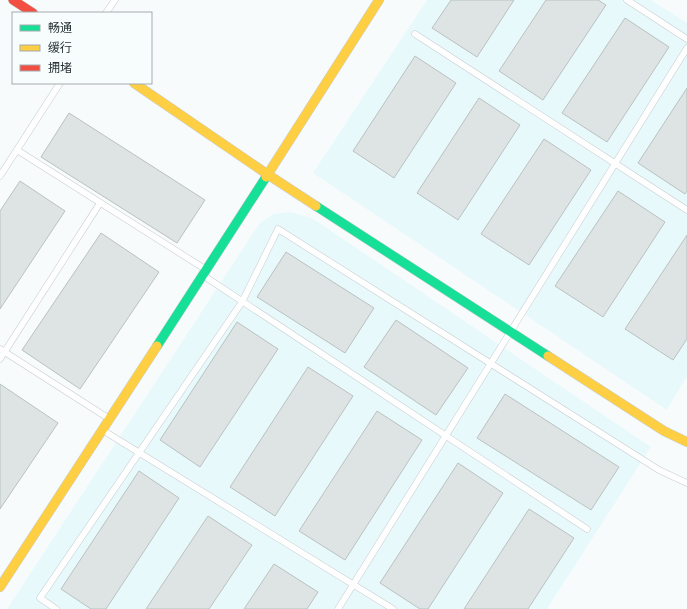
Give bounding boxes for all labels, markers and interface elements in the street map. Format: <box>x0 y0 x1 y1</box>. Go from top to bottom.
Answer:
legend <box>12 12 152 84</box>
text: 畅通 <box>48 20 72 34</box>
text: 缓行 <box>48 40 72 54</box>
text: 拥堵 <box>48 60 72 74</box>

